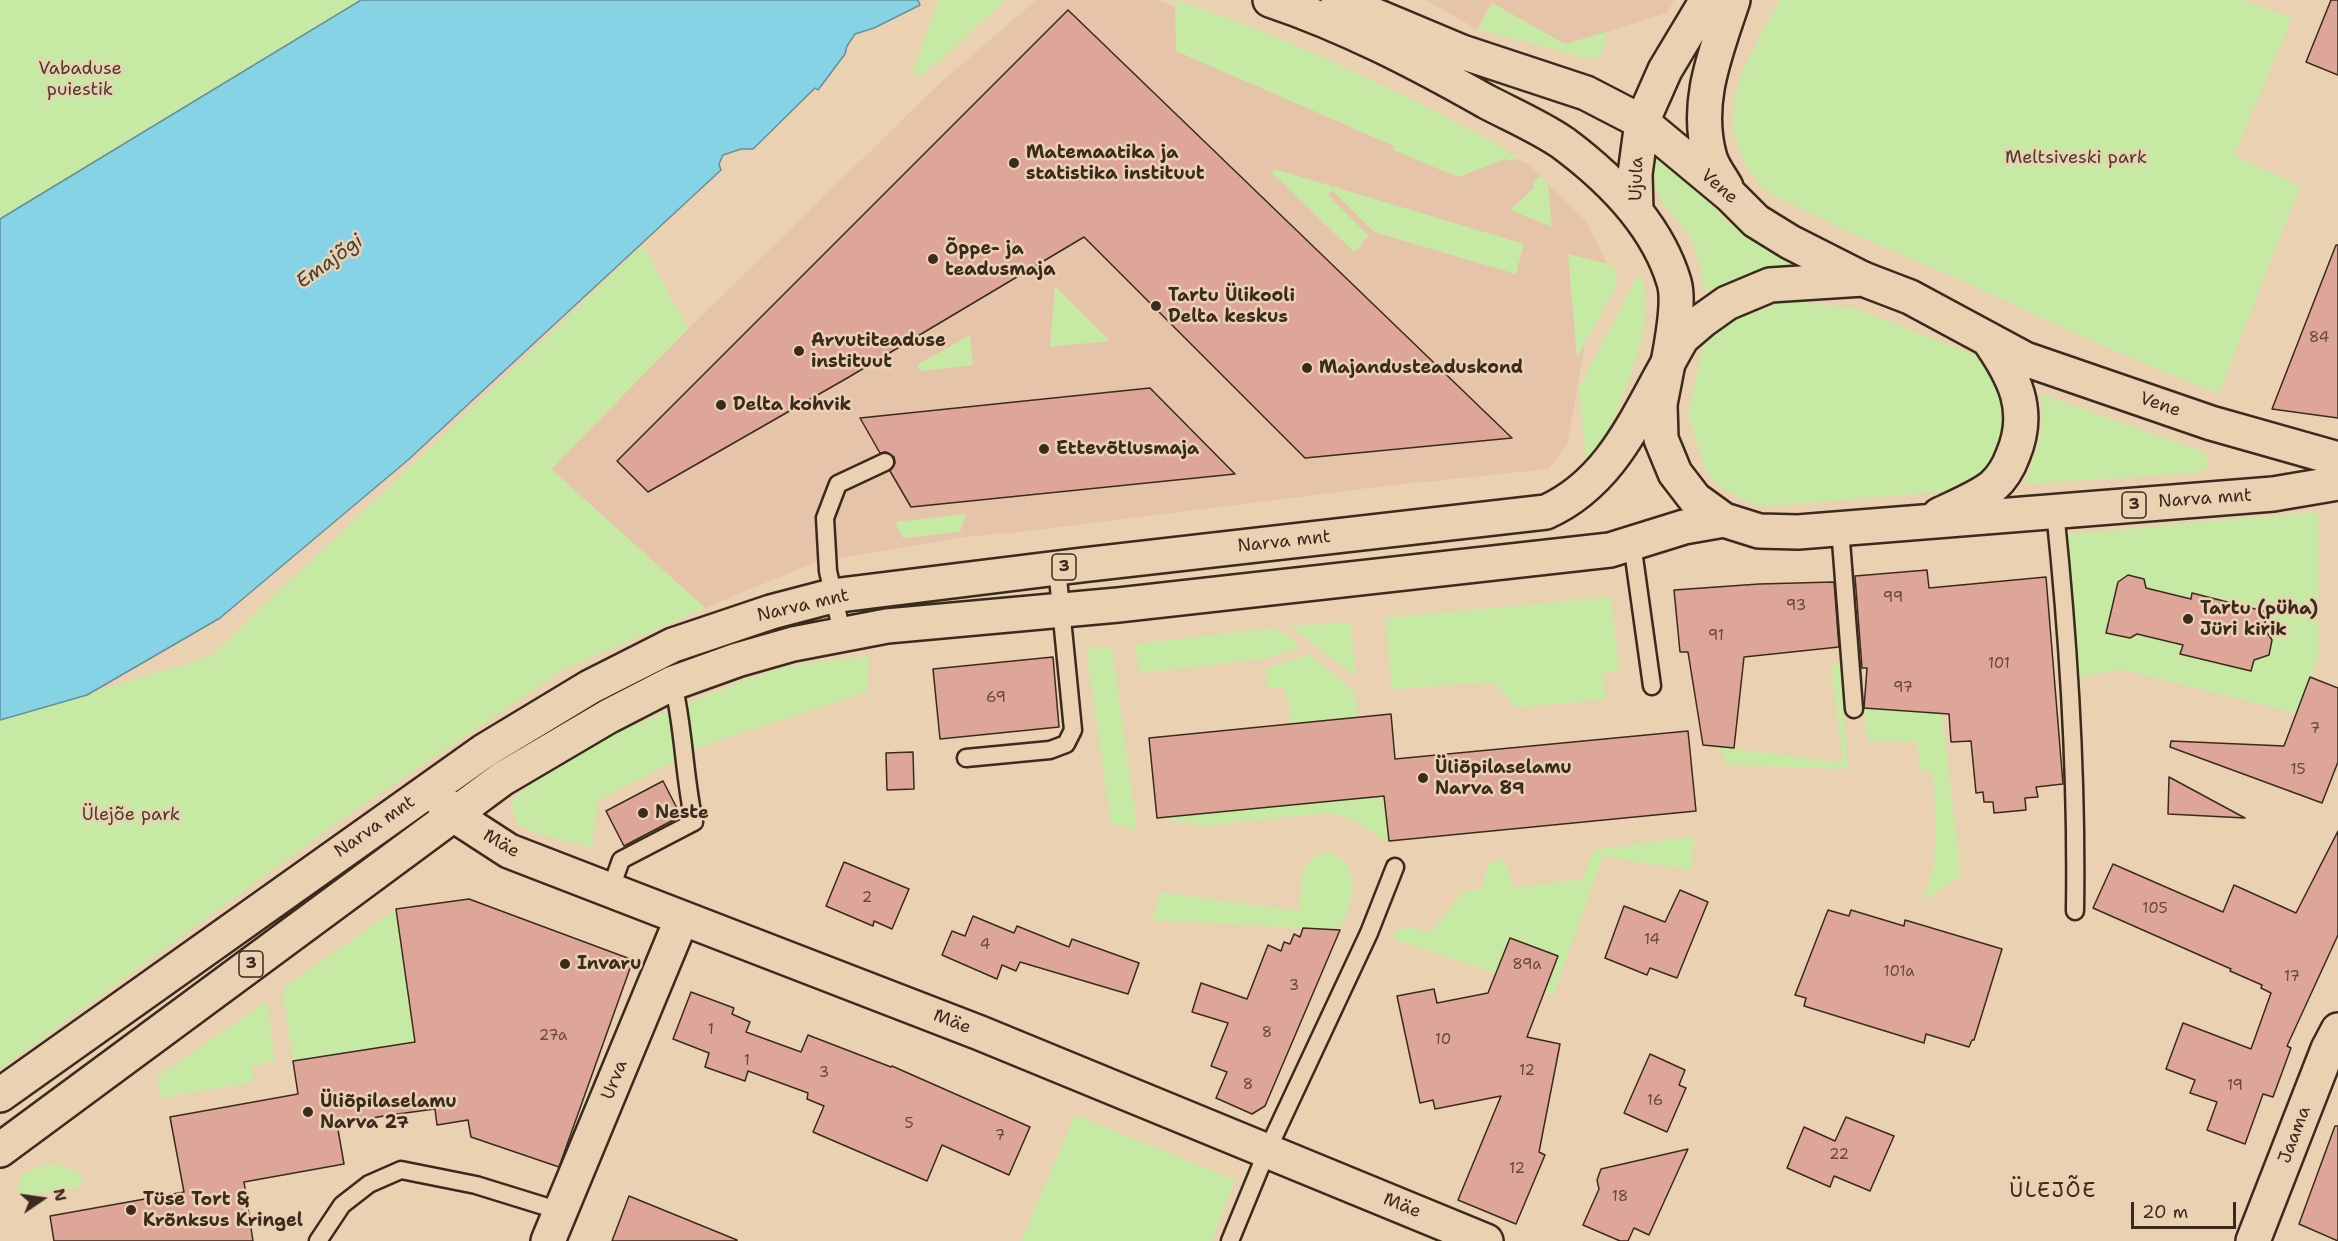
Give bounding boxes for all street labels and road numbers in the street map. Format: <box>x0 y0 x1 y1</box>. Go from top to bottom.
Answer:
street label: Ujula <box>1625 157 1649 201</box>
street label: Vene <box>1696 165 1742 209</box>
street label: Vene <box>2137 388 2183 422</box>
street label: Narva mnt <box>2158 485 2252 513</box>
road number: 3 <box>2122 492 2146 518</box>
street label: Narva mnt <box>1236 526 1332 558</box>
road number: 3 <box>1052 554 1076 580</box>
street label: Narva mnt <box>755 585 851 627</box>
street label: Narva mnt <box>330 791 420 863</box>
street label: Mäe <box>479 825 523 863</box>
road number: 3 <box>239 951 263 977</box>
street label: Mäe <box>930 1005 974 1039</box>
street label: Urva <box>597 1057 633 1103</box>
street label: Jaama <box>2274 1103 2316 1167</box>
street label: Mäe <box>1380 1189 1424 1223</box>

